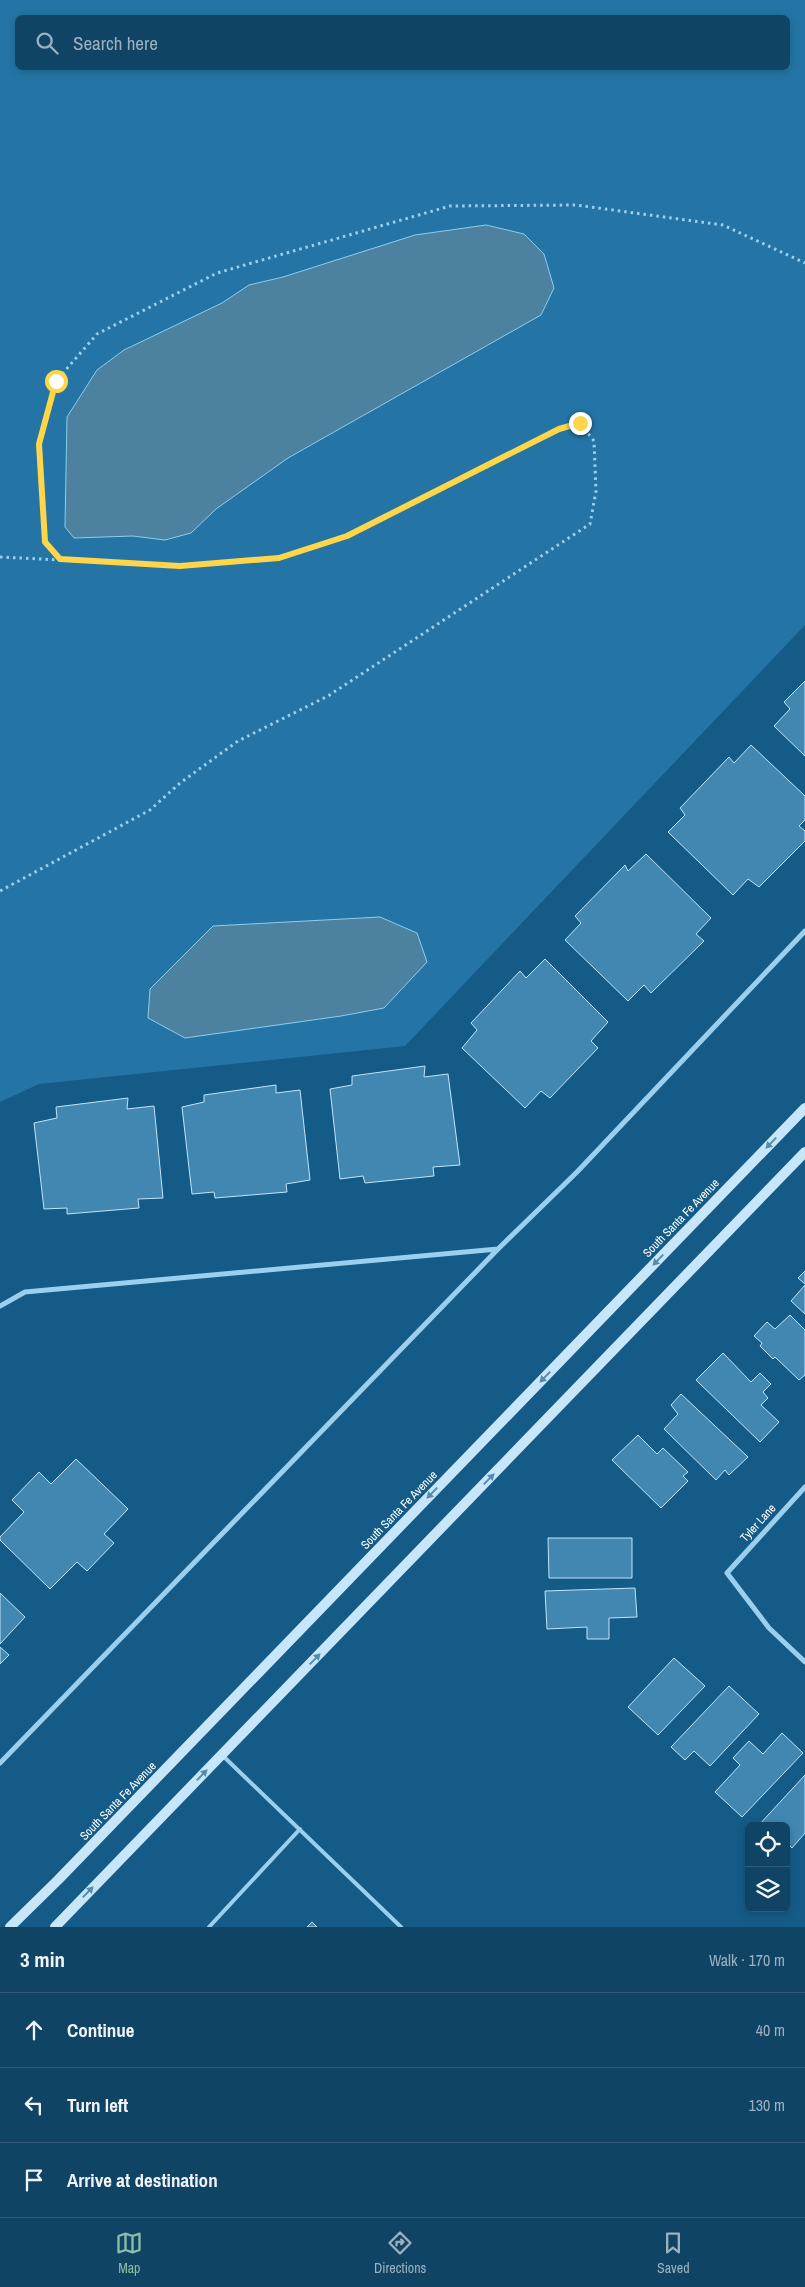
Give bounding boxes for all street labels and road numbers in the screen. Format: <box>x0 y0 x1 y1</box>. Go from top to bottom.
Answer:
street label: South Santa Fe Avenue <box>639 1175 723 1261</box>
street label: South Santa Fe Avenue <box>357 1467 441 1553</box>
street label: Tyler Lane <box>737 1501 779 1545</box>
street label: South Santa Fe Avenue <box>76 1758 160 1844</box>

